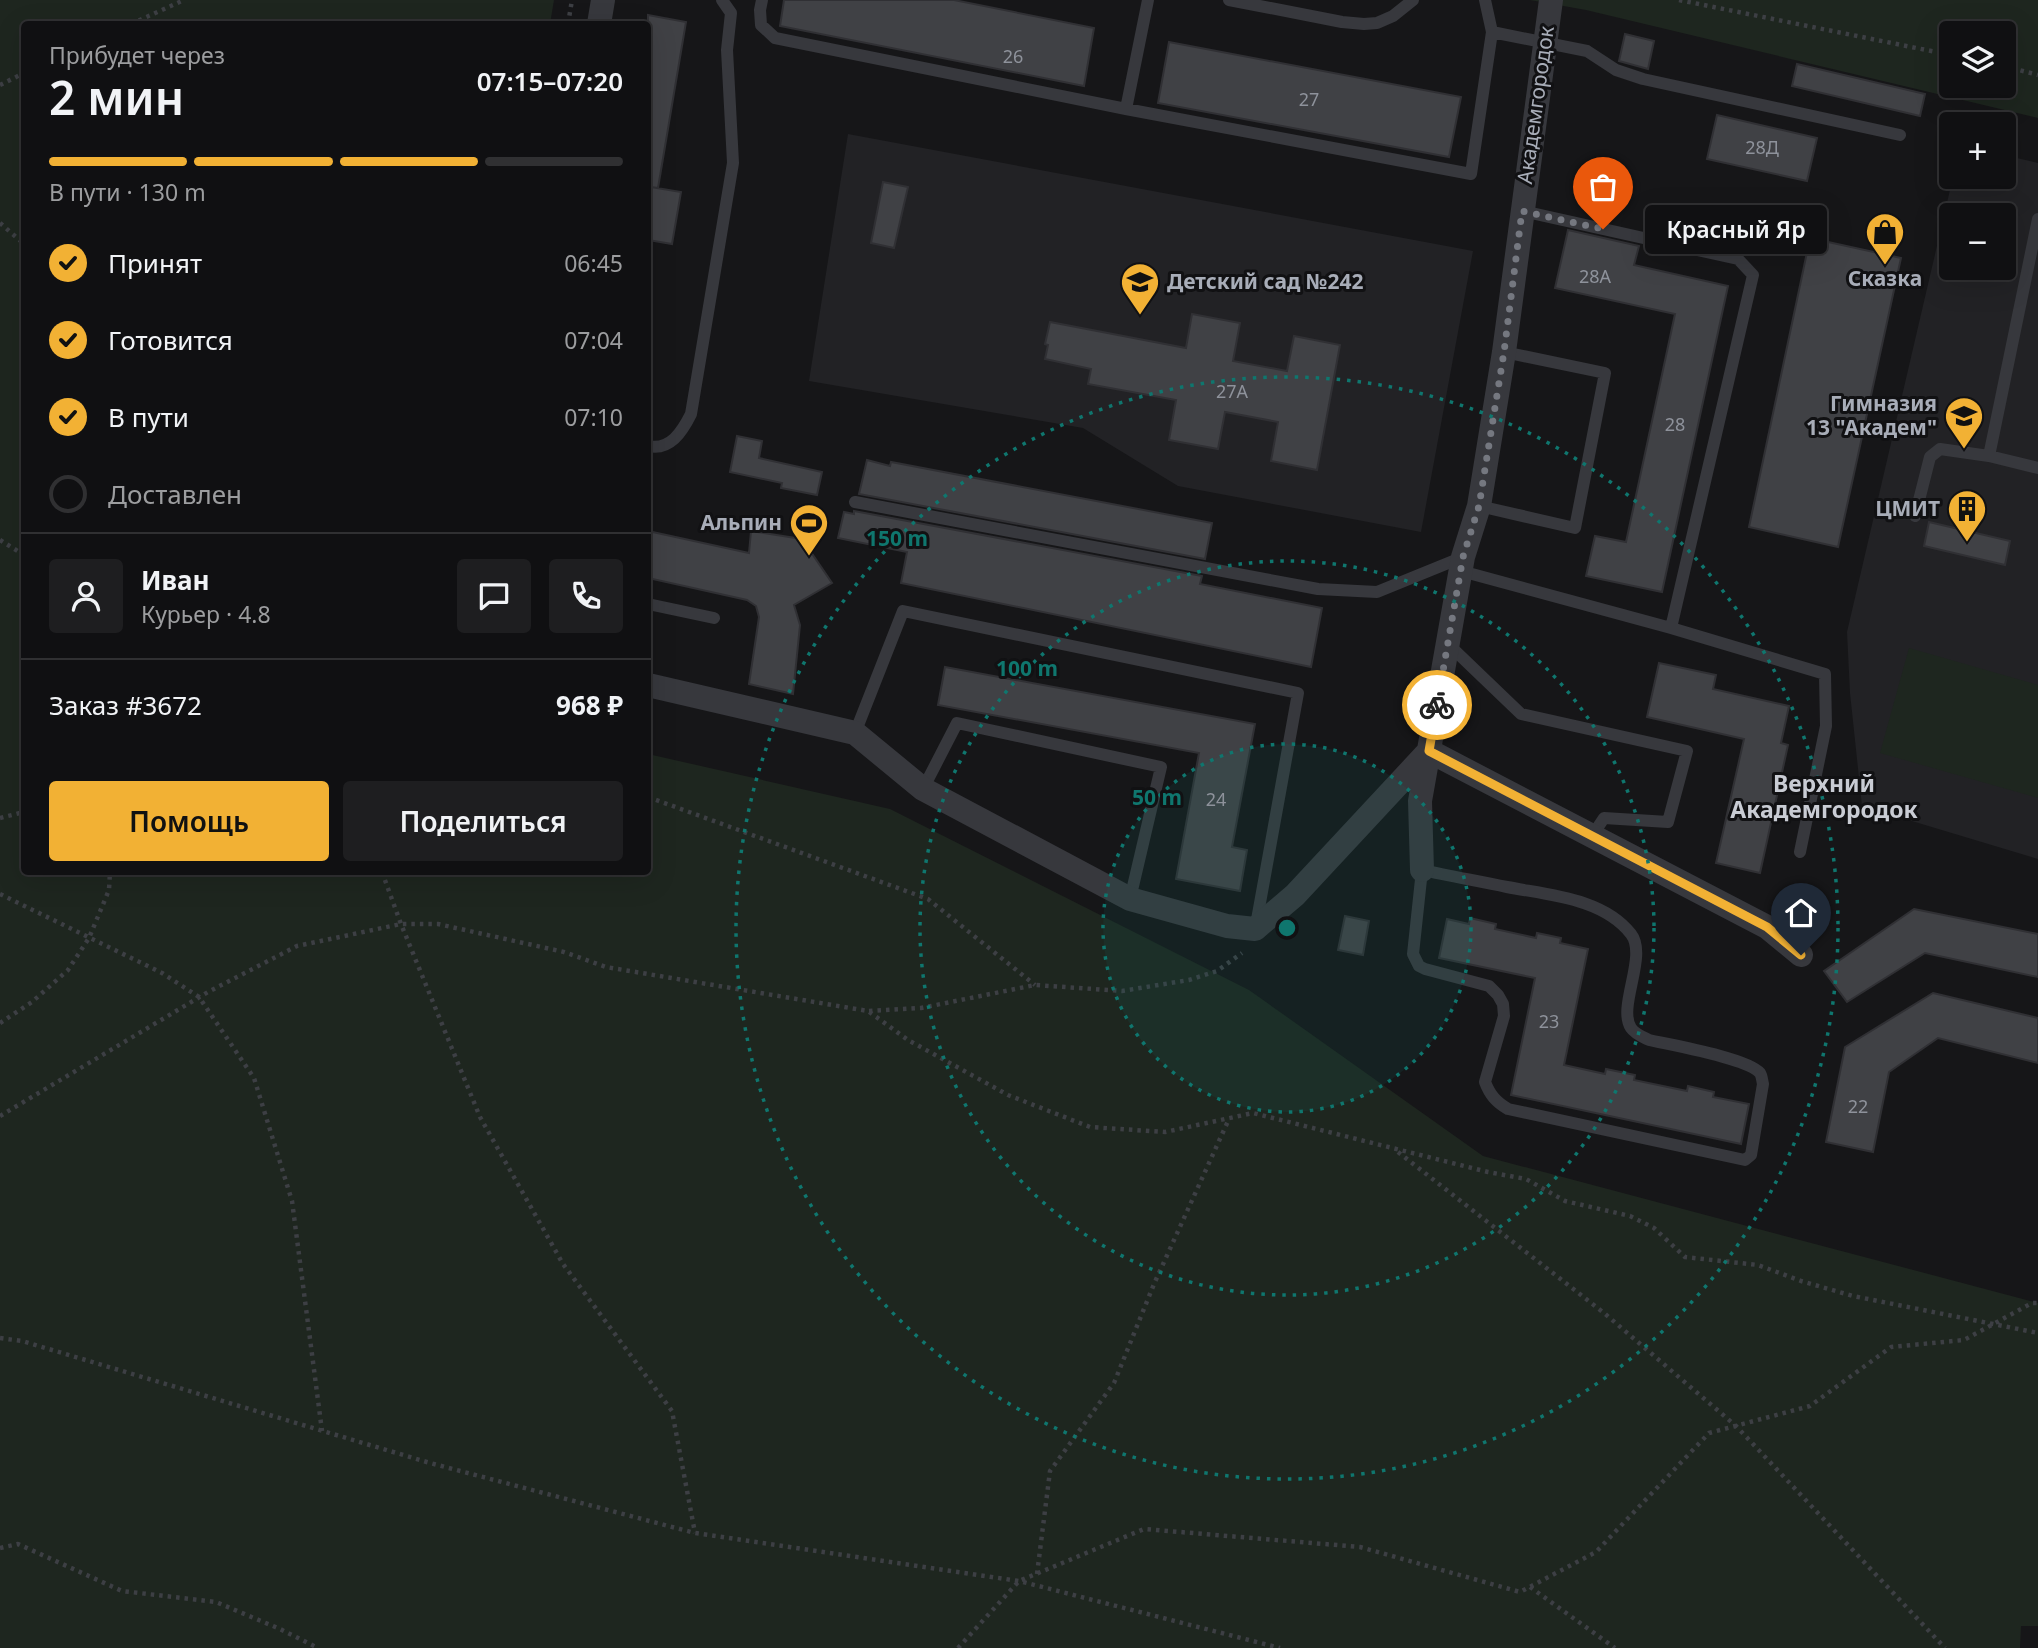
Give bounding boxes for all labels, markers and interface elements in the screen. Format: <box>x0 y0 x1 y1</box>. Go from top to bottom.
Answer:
map controls <box>1939 21 2016 280</box>
button: layers <box>1939 21 2016 98</box>
street label: Академгородок <box>1510 24 1560 186</box>
text: Прибудет через <box>49 39 225 71</box>
house number: 26 <box>1003 44 1023 68</box>
text: 07:15–07:20 <box>477 63 623 99</box>
text: 2 мин <box>49 66 184 128</box>
house number: 27 <box>1299 87 1319 111</box>
button: + <box>1939 112 2016 189</box>
house number: 28Д <box>1745 135 1779 159</box>
pin <box>1573 157 1633 229</box>
icon: bag <box>1584 168 1622 206</box>
text: В пути · 130 m <box>49 176 206 208</box>
button: − <box>1939 203 2016 280</box>
callout: Красный Яр <box>1645 204 1827 254</box>
shop icon: Сказка <box>1864 211 1906 266</box>
text: Красный Яр <box>1666 213 1806 245</box>
icon: check <box>49 244 87 282</box>
text: Принят <box>108 245 202 281</box>
text: 06:45 <box>564 247 623 279</box>
school or university icon: Детский сад №242 <box>1119 261 1161 316</box>
house number: 28А <box>1579 264 1612 288</box>
place label: Сказка <box>1848 264 1922 292</box>
place label: Детский сад №242 <box>1167 267 1363 295</box>
icon: check <box>49 321 87 359</box>
text: Готовится <box>108 322 233 358</box>
text: 07:04 <box>564 324 623 356</box>
house number: 27А <box>1216 379 1249 403</box>
place label: Гимназия 13 "Академ" <box>1806 389 1937 441</box>
school or university icon: Гимназия 13 "Академ" <box>1943 395 1985 450</box>
icon: check <box>49 398 87 436</box>
text: В пути <box>108 399 189 435</box>
text: 07:10 <box>564 401 623 433</box>
house number: 28 <box>1665 412 1685 436</box>
text: Доставлен <box>108 476 242 512</box>
building icon: ЦМИТ <box>1946 488 1988 543</box>
place label: ЦМИТ <box>1875 494 1940 522</box>
sports icon: Альпин <box>788 502 830 557</box>
place label: Альпин <box>700 508 782 536</box>
text: 150 m <box>866 524 928 552</box>
button: person <box>49 559 123 633</box>
button: chat <box>457 559 531 633</box>
button: phone <box>549 559 623 633</box>
text: Иван <box>141 562 210 598</box>
text: Курьер · 4.8 <box>141 598 271 630</box>
text: 100 m <box>996 654 1058 682</box>
courier <box>1402 670 1472 740</box>
icon: bike <box>1418 686 1456 724</box>
text: Заказ #3672 <box>49 687 202 723</box>
text: 968 ₽ <box>556 687 623 723</box>
district label: Верхний Академгородок <box>1730 767 1919 825</box>
button: Помощь <box>49 781 329 861</box>
button: Поделиться <box>343 781 623 861</box>
text: 50 m <box>1132 783 1182 811</box>
house number: 24 <box>1206 787 1226 811</box>
pin <box>1771 883 1831 955</box>
icon: home <box>1782 894 1820 932</box>
centre of rings <box>1275 916 1299 940</box>
house number: 23 <box>1539 1009 1559 1033</box>
house number: 22 <box>1848 1094 1868 1118</box>

